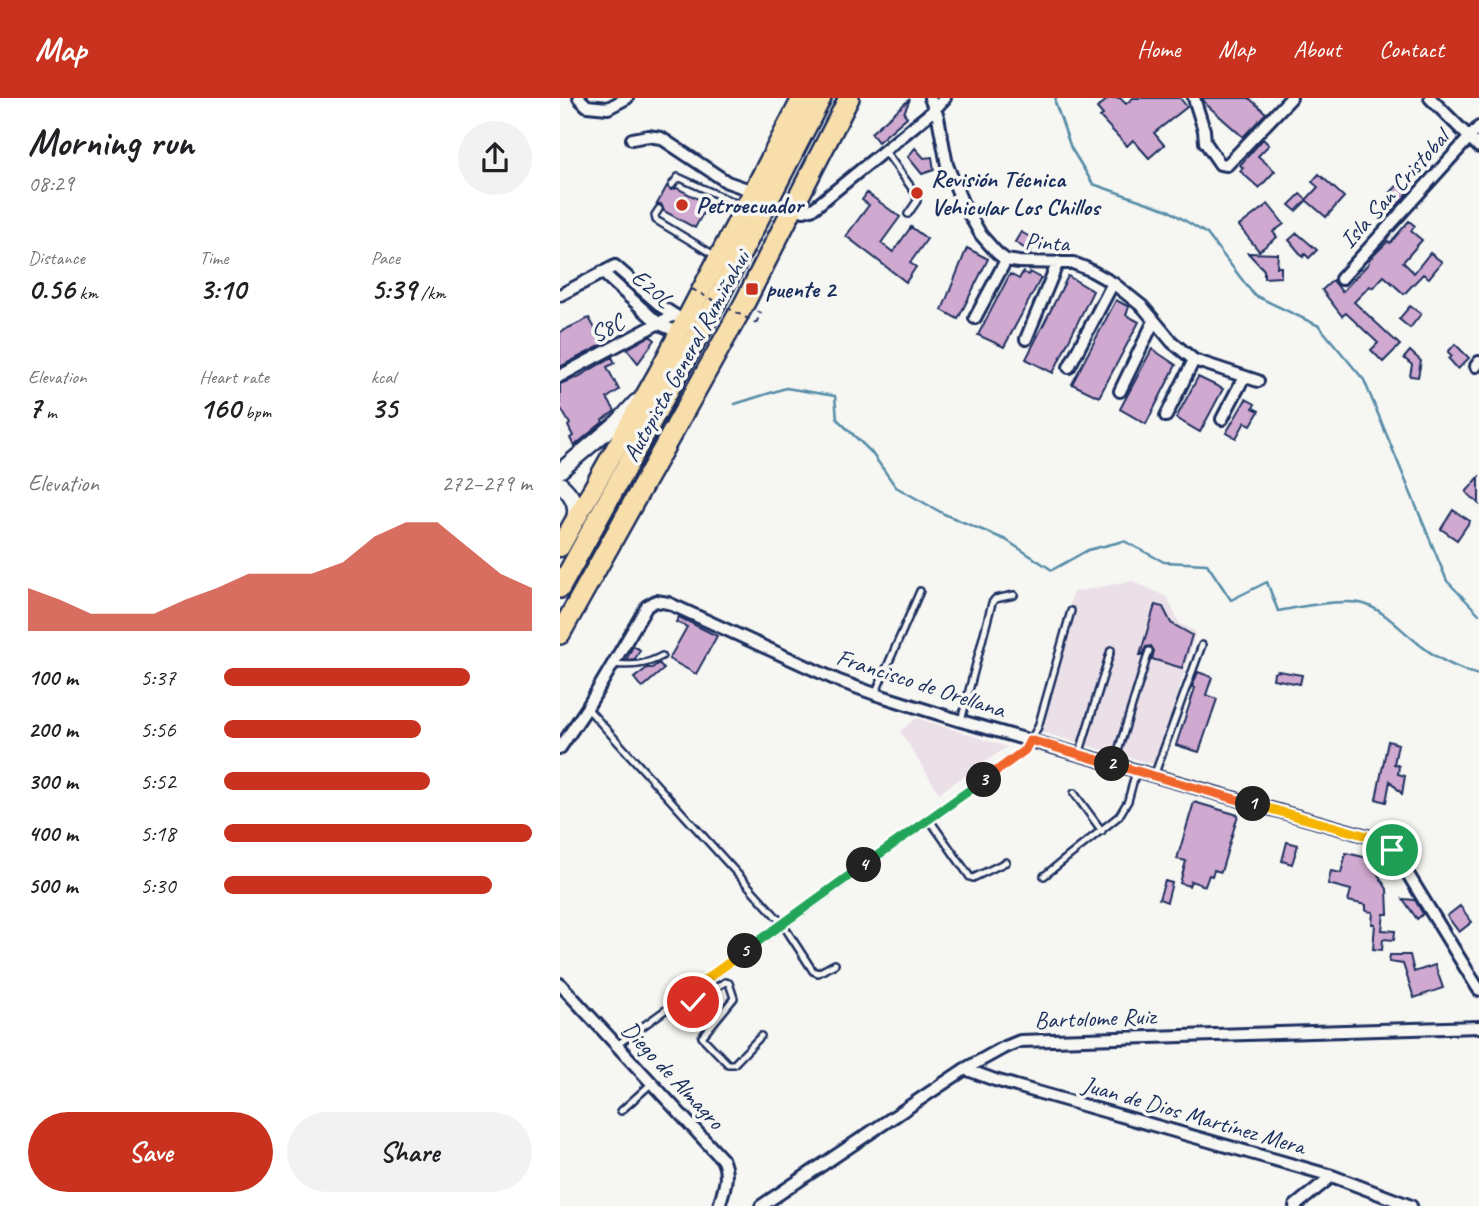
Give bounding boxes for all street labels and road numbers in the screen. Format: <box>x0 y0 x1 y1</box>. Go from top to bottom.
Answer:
street label: Isla San Cristobal <box>1333 121 1458 254</box>
street label: Pinta <box>1024 225 1071 259</box>
street label: Autopista General Rumiñahui <box>616 242 758 467</box>
street label: E20L <box>625 262 679 314</box>
street label: S8C <box>585 306 631 349</box>
street label: Francisco de Orellana <box>833 642 1010 725</box>
street label: Bartolome Ruiz <box>1034 1001 1158 1035</box>
street label: Diego de Almagro <box>615 1015 732 1136</box>
street label: Juan de Dios Martínez Mera <box>1078 1069 1311 1162</box>

